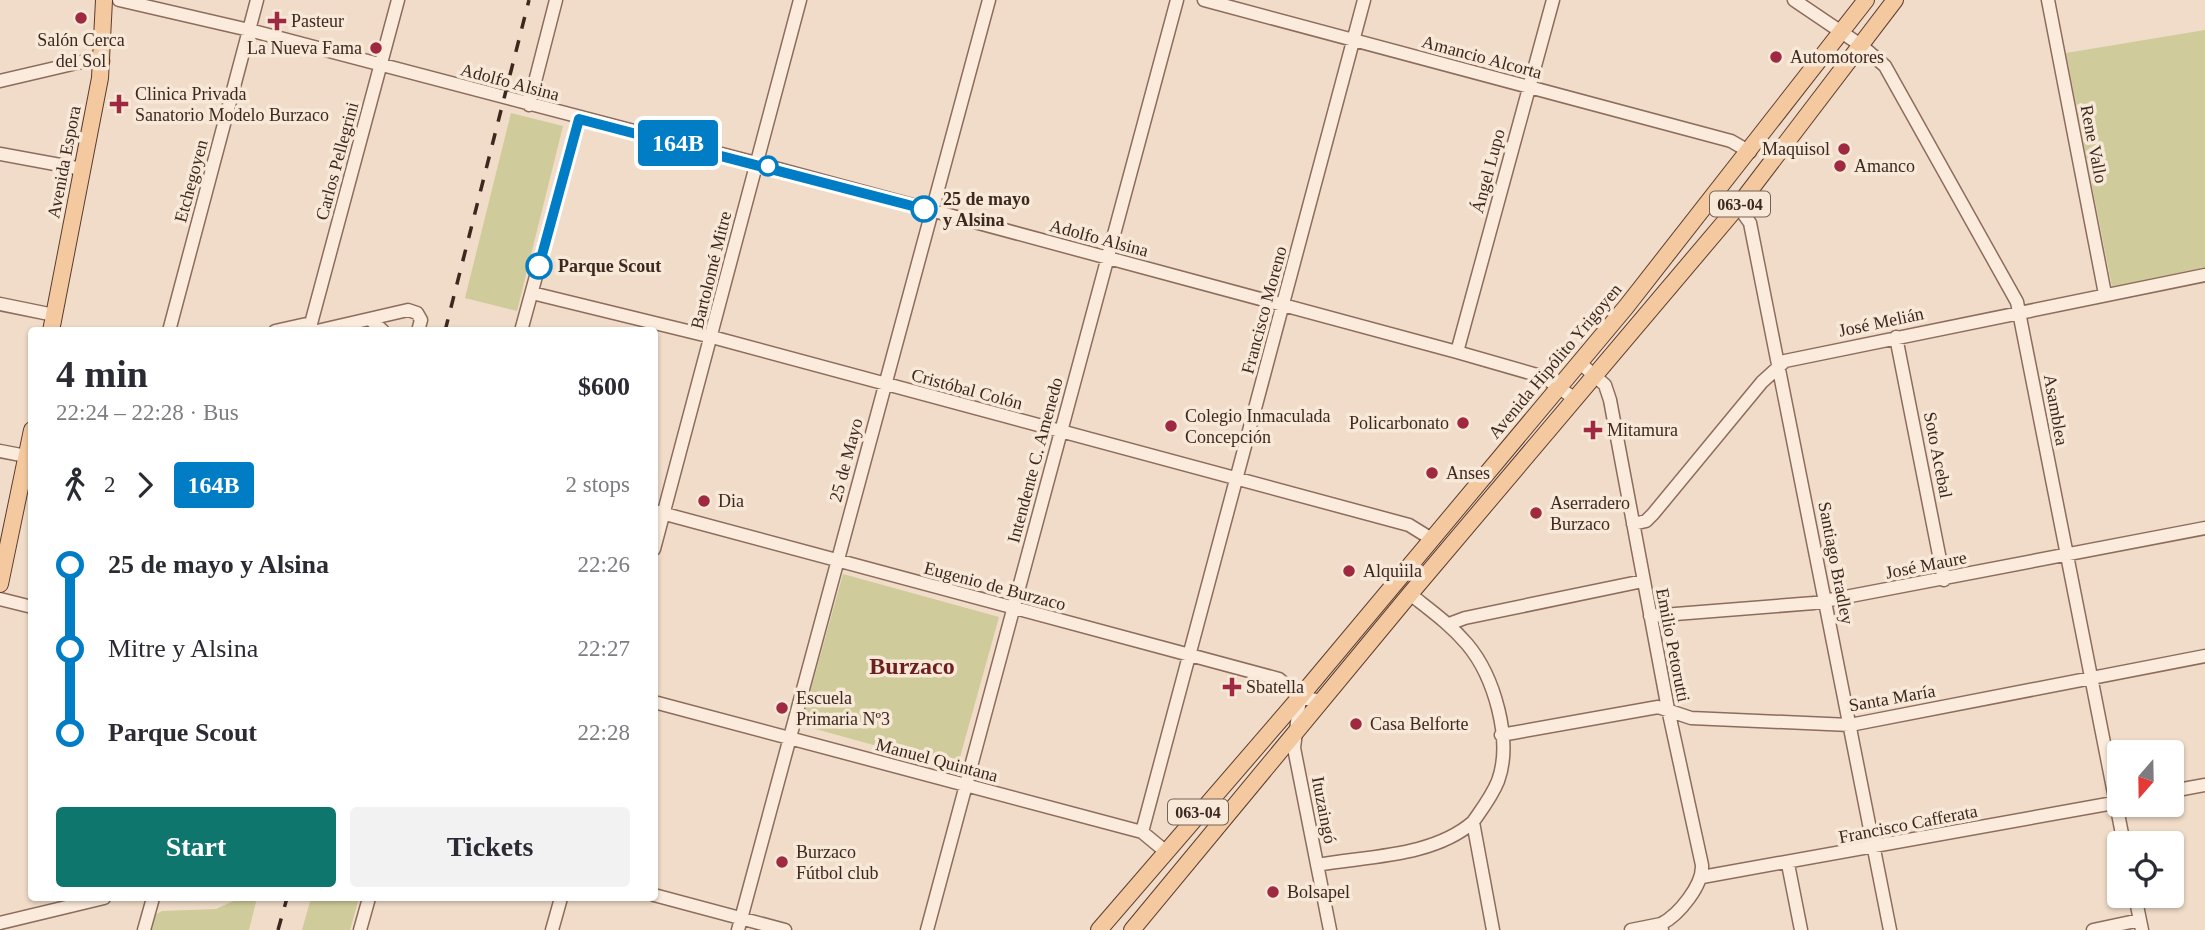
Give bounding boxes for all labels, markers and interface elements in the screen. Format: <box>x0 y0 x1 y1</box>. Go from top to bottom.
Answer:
marker: Salón Cerca del Sol <box>73 10 89 26</box>
place label: Pasteur <box>291 11 344 31</box>
marker: Pasteur <box>269 13 285 29</box>
place label: Salón Cerca del Sol <box>37 30 125 71</box>
street label: Amancio Alcorta <box>1420 31 1544 83</box>
place label: La Nueva Fama <box>247 38 362 58</box>
marker: La Nueva Fama <box>368 40 384 56</box>
place label: Automotores <box>1790 47 1884 67</box>
marker: Automotores <box>1768 49 1784 65</box>
street label: Adolfo Alsina <box>458 59 562 105</box>
place label: Clinica Privada Sanatorio Modelo Burzaco <box>135 84 329 125</box>
marker: Clinica Privada Sanatorio Modelo Burzaco <box>109 94 129 114</box>
street label: Carlos Pellegrini <box>312 100 362 222</box>
street label: Rene Vallo <box>2077 103 2111 185</box>
street label: Avenida Espora <box>43 104 85 220</box>
line badge: 164B <box>629 120 727 166</box>
street label: Ángel Lupo <box>1466 126 1509 215</box>
text: 164B <box>652 130 704 156</box>
street label: Etchegoyen <box>170 137 212 225</box>
place label: Maquisol <box>1762 139 1830 159</box>
marker: Maquisol <box>1836 141 1852 157</box>
unlabelled marker <box>758 156 778 176</box>
place label: Amanco <box>1854 156 1915 176</box>
marker: Amanco <box>1832 158 1848 174</box>
place label: 25 de mayo y Alsina <box>943 189 1030 230</box>
road number: 063-04 <box>1710 192 1770 216</box>
marker: 25 de mayo y Alsina <box>911 196 937 222</box>
street label: Bartolomé Mitre <box>687 209 735 331</box>
street label: Adolfo Alsina <box>1047 215 1151 261</box>
street label: Francisco Moreno <box>1237 244 1291 376</box>
marker: Parque Scout <box>526 253 552 279</box>
place label: Parque Scout <box>558 256 661 276</box>
street label: Avenida Hipólito Yrigoyen <box>1484 280 1626 442</box>
street label: José Melián <box>1837 303 1925 341</box>
text: 4 min <box>56 353 148 395</box>
street label: Cristóbal Colón <box>909 365 1025 413</box>
text: $600 <box>578 372 630 401</box>
street label: Asamblea <box>2040 373 2072 447</box>
street label: Intendente C. Amenedo <box>1003 375 1067 545</box>
text: 22:24 – 22:28 · Bus <box>56 400 239 425</box>
place label: Colegio Inmaculada Concepción <box>1185 406 1330 447</box>
street label: Soto Acebal <box>1920 410 1956 500</box>
place label: Policarbonato <box>1349 413 1449 433</box>
marker: Policarbonato <box>1455 415 1471 431</box>
street label: 25 de Mayo <box>825 416 867 504</box>
marker: Colegio Inmaculada Concepción <box>1163 418 1179 434</box>
place label: Mitamura <box>1607 420 1678 440</box>
marker: Mitamura <box>1585 422 1601 438</box>
place label: Anses <box>1446 463 1490 483</box>
marker: Anses <box>1424 465 1440 481</box>
icon: walk <box>56 466 94 504</box>
icon: forward <box>126 466 164 504</box>
text: 2 <box>104 472 116 497</box>
text: 164B <box>188 472 240 498</box>
text: 2 stops <box>565 472 630 497</box>
place label: Dia <box>718 491 744 511</box>
marker: Dia <box>696 493 712 509</box>
place label: Aserradero Burzaco <box>1550 493 1630 534</box>
street label: Santiago Bradley <box>1814 500 1858 626</box>
marker: Aserradero Burzaco <box>1528 505 1544 521</box>
street label: José Maure <box>1884 547 1968 583</box>
text: 25 de mayo y Alsina <box>108 550 329 579</box>
text: 22:26 <box>578 552 630 577</box>
street label: Eugenio de Burzaco <box>922 557 1068 615</box>
place label: Alquiila <box>1363 561 1422 581</box>
marker: Alquiila <box>1341 563 1357 579</box>
street label: Emilio Petorutti <box>1652 586 1694 704</box>
text: Mitre y Alsina <box>108 634 258 663</box>
text: 22:27 <box>578 636 630 661</box>
district label: Burzaco <box>869 653 955 679</box>
place label: Sbatella <box>1246 677 1304 697</box>
marker: Sbatella <box>1224 679 1240 695</box>
street label: Santa María <box>1847 681 1937 715</box>
place label: Escuela Primaria Nº3 <box>796 688 890 729</box>
marker: Escuela Primaria Nº3 <box>774 700 790 716</box>
place label: Casa Belforte <box>1370 714 1468 734</box>
marker: Casa Belforte <box>1348 716 1364 732</box>
text: Parque Scout <box>108 718 257 747</box>
text: 22:28 <box>578 720 630 745</box>
street label: Manuel Quintana <box>874 734 1000 786</box>
north arrow <box>2107 740 2184 817</box>
map controls <box>2107 740 2184 908</box>
street label: Ituzaingó <box>1308 775 1340 845</box>
road number: 063-04 <box>1168 800 1228 824</box>
street label: Francisco Cafferata <box>1837 801 1979 847</box>
button: Start <box>56 807 336 887</box>
button: Tickets <box>350 807 630 887</box>
button: locate <box>2107 831 2184 908</box>
place label: Burzaco Fútbol club <box>796 842 879 883</box>
marker: Burzaco Fútbol club <box>774 854 790 870</box>
place label: Bolsapel <box>1287 882 1350 902</box>
marker: Bolsapel <box>1265 884 1281 900</box>

